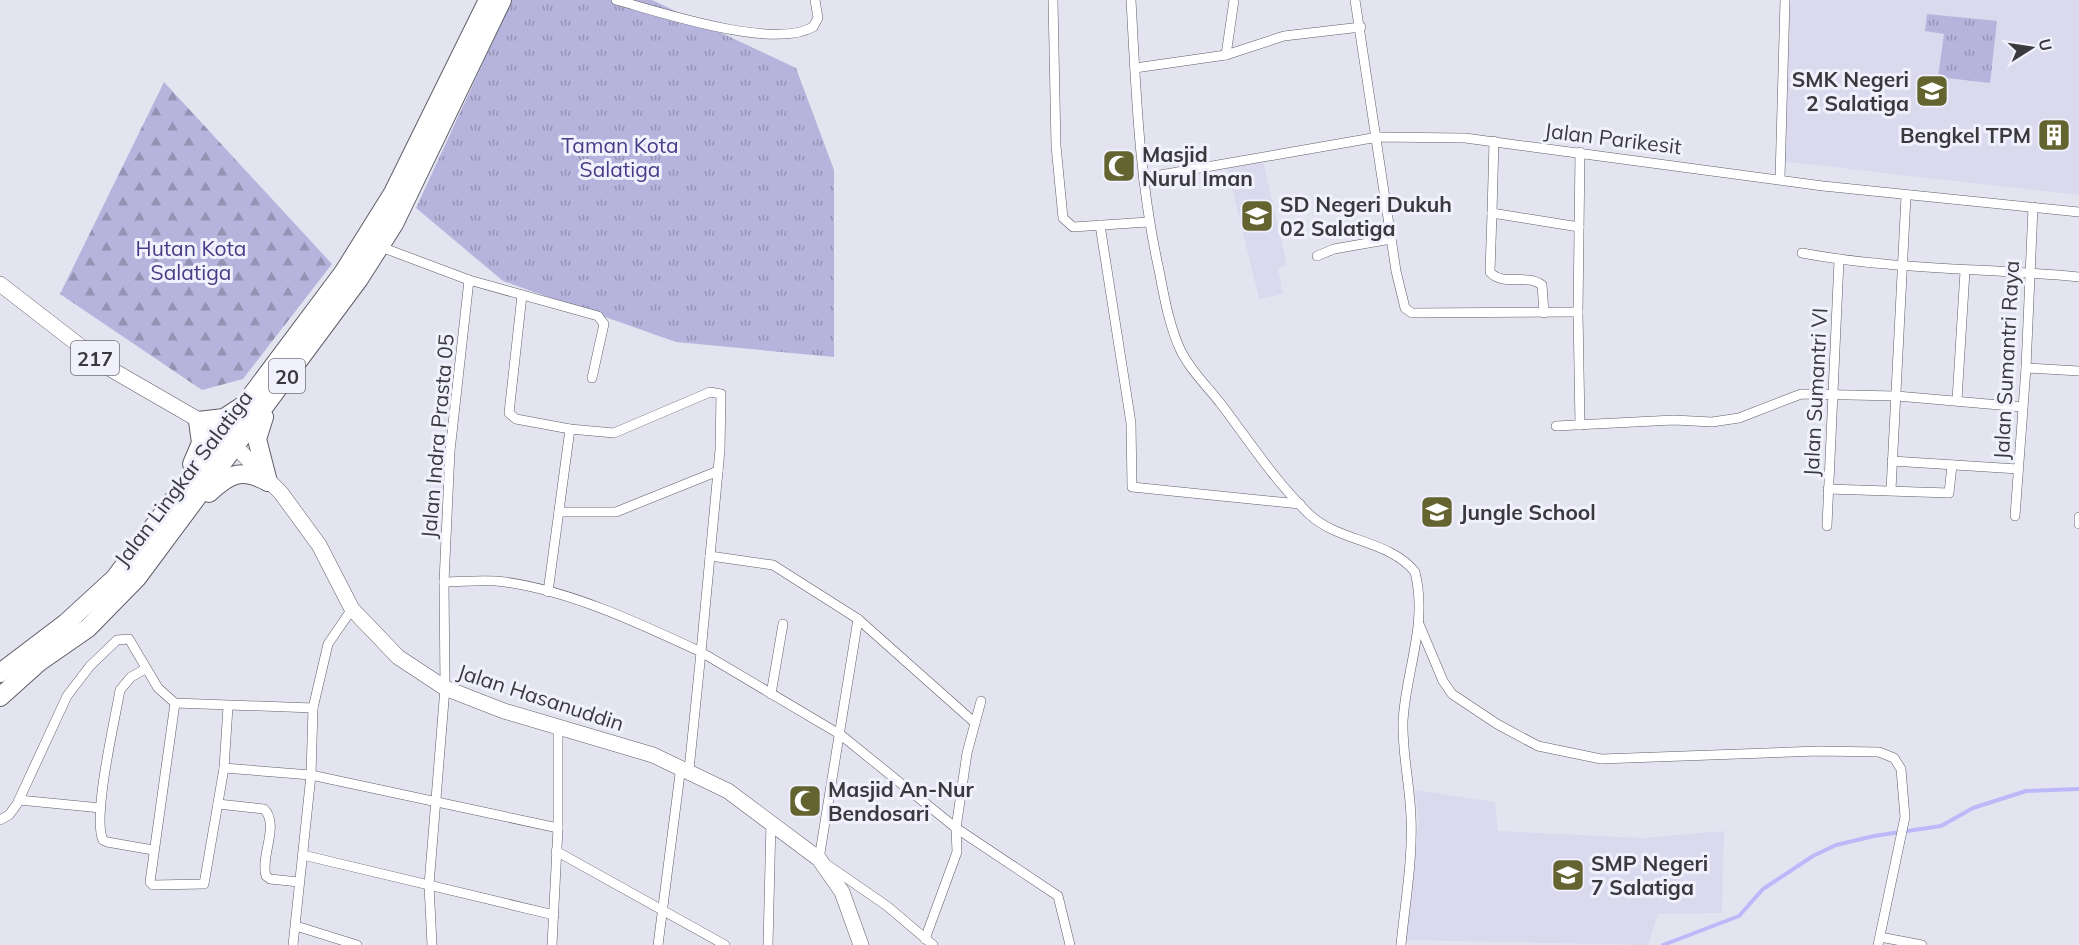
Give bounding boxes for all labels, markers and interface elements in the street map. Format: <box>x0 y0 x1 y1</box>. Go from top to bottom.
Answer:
north arrow <box>2001 18 2061 78</box>
text: U <box>2035 37 2057 53</box>
place label: SMK Negeri 2 Salatiga <box>1792 66 1909 116</box>
school or university icon: SMK Negeri 2 Salatiga <box>1914 73 1950 109</box>
street label: Jalan Parikesit <box>1543 117 1683 159</box>
building icon: Bengkel TPM <box>2036 117 2072 153</box>
place label: Bengkel TPM <box>1900 122 2031 148</box>
park label: Taman Kota Salatiga <box>561 132 679 182</box>
place label: Masjid Nurul Iman <box>1142 141 1253 191</box>
mosque icon: Masjid Nurul Iman <box>1101 148 1137 184</box>
place label: SD Negeri Dukuh 02 Salatiga <box>1280 191 1452 241</box>
school or university icon: SD Negeri Dukuh 02 Salatiga <box>1239 198 1275 234</box>
park label: Hutan Kota Salatiga <box>136 235 246 285</box>
street label: Jalan Sumantri Raya <box>1988 260 2024 460</box>
street label: Jalan Sumantri VI <box>1798 307 1832 477</box>
street label: Jalan Indra Prasta 05 <box>415 333 459 539</box>
road number: 217 <box>71 341 119 375</box>
road number: 20 <box>269 359 305 393</box>
street label: Jalan Lingkar Salatiga <box>108 385 258 571</box>
school or university icon: Jungle School <box>1419 494 1455 530</box>
place label: Jungle School <box>1460 499 1596 525</box>
street label: Jalan Hasanuddin <box>454 658 628 736</box>
place label: Masjid An-Nur Bendosari <box>828 776 975 826</box>
mosque icon: Masjid An-Nur Bendosari <box>787 783 823 819</box>
place label: SMP Negeri 7 Salatiga <box>1591 850 1708 900</box>
school or university icon: SMP Negeri 7 Salatiga <box>1550 857 1586 893</box>

